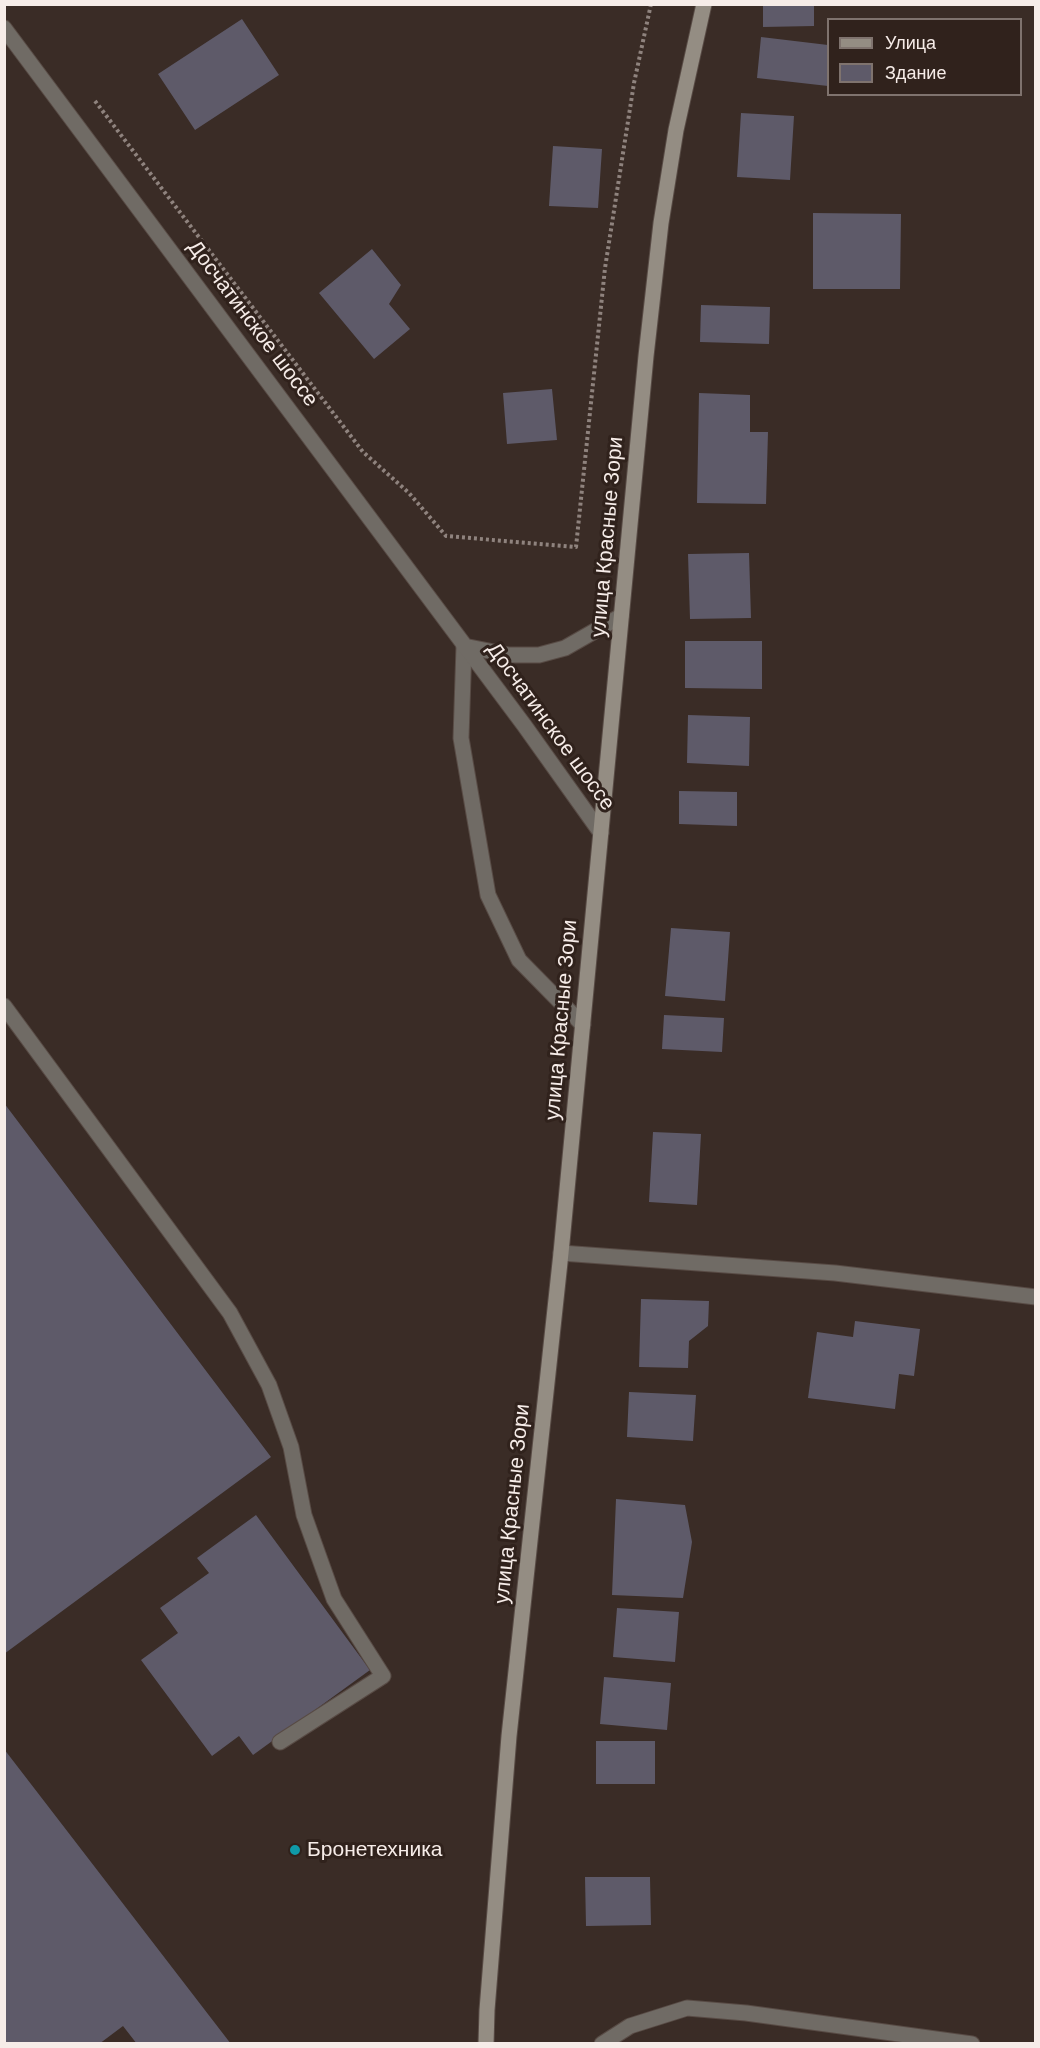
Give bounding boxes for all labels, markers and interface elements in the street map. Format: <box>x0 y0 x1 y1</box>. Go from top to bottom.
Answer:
legend <box>827 18 1022 96</box>
text: Улица <box>885 31 936 55</box>
text: Здание <box>885 61 946 85</box>
street label: Досчатинское шоссе <box>181 236 323 412</box>
street label: улица Красные Зори <box>587 436 629 638</box>
street label: Досчатинское шоссе <box>481 638 619 816</box>
street label: улица Красные Зори <box>541 919 583 1121</box>
street label: улица Красные Зори <box>490 1403 536 1605</box>
place label: Бронетехника <box>307 1837 442 1863</box>
marker: Бронетехника <box>288 1843 302 1857</box>

